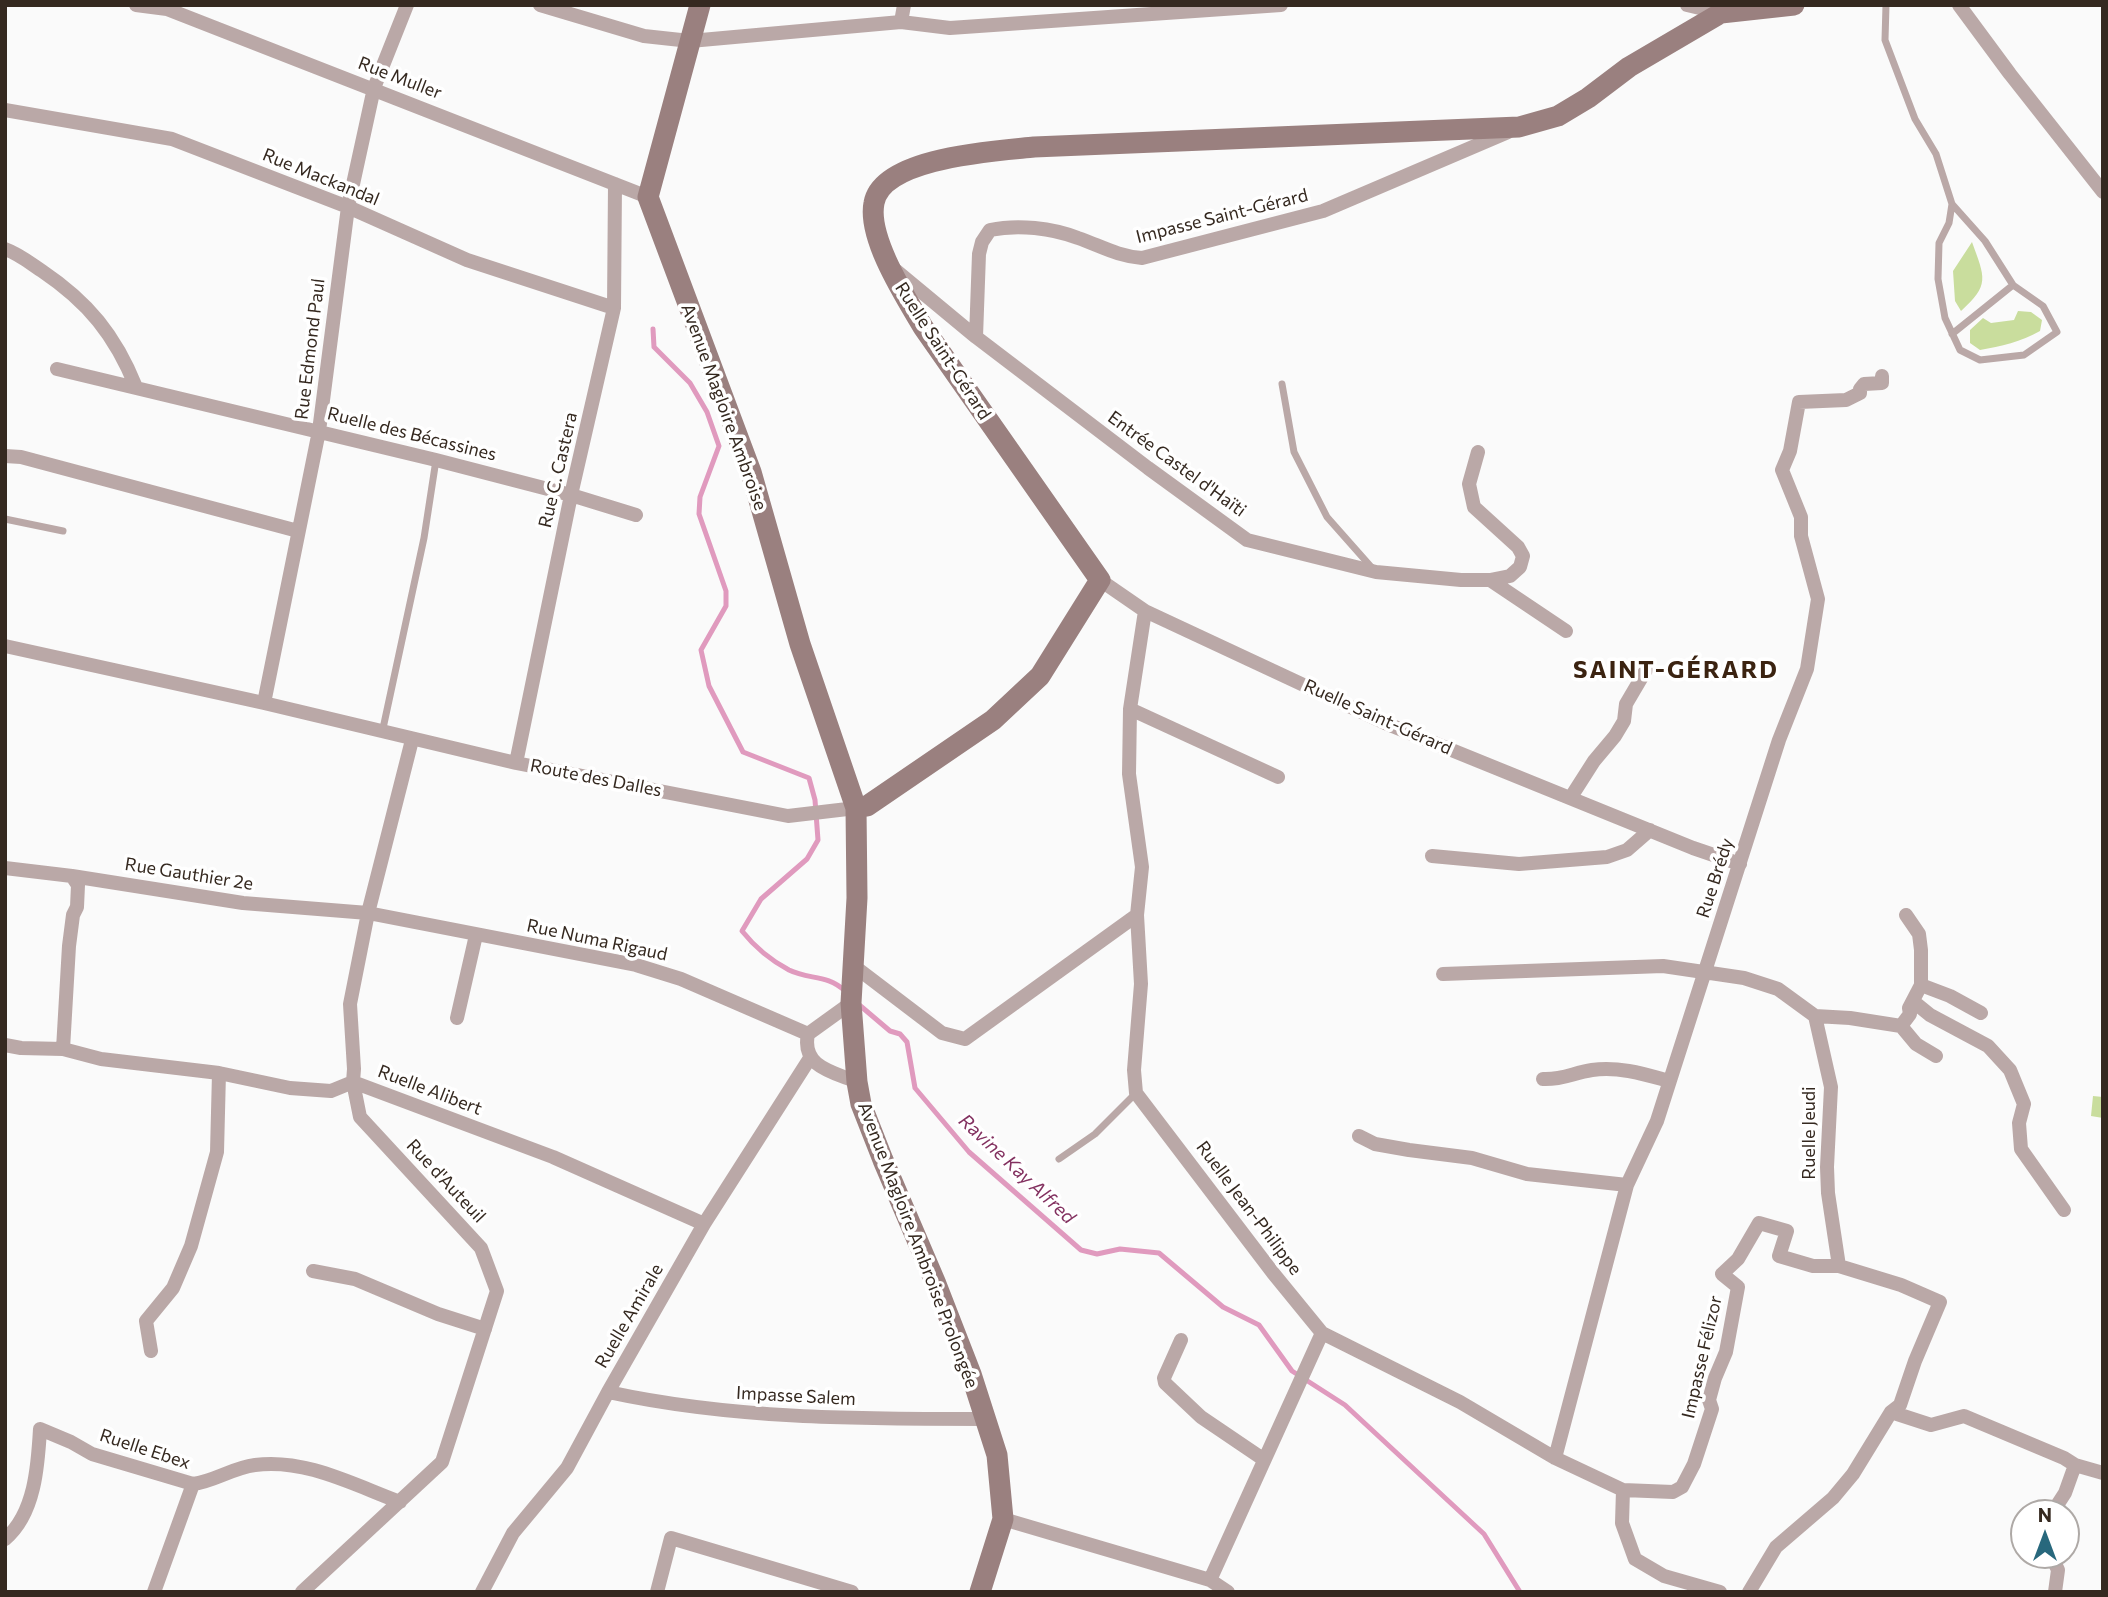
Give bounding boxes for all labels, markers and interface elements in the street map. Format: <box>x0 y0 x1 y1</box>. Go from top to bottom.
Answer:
street label: Rue Muller <box>355 52 445 104</box>
street label: Rue Mackandal <box>259 144 383 210</box>
street label: Impasse Saint-Gérard <box>1134 184 1310 248</box>
street label: Rue Edmond Paul <box>291 277 329 421</box>
street label: Ruelle Saint-Gérard <box>890 278 996 424</box>
street label: Avenue Magloire Ambroise <box>677 301 771 513</box>
street label: Ruelle des Bécassines <box>325 403 499 465</box>
street label: Entrée Castel d'Haïti <box>1104 407 1250 521</box>
street label: Rue C. Castera <box>534 410 582 530</box>
district label: SAINT-GÉRARD <box>1575 656 1777 684</box>
street label: Ruelle Saint-Gérard <box>1301 675 1455 759</box>
street label: Route des Dalles <box>528 755 664 801</box>
street label: Rue Brédy <box>1692 835 1738 921</box>
street label: Rue Gauthier 2e <box>123 853 255 895</box>
street label: Rue Numa Rigaud <box>525 915 669 965</box>
street label: Ruelle Alibert <box>375 1060 485 1120</box>
street label: Ruelle Jeudi <box>1798 1086 1820 1180</box>
street label: Avenue Magloire Ambroise Prolongée <box>853 1099 983 1391</box>
water label: Ravine Kay Alfred <box>954 1109 1080 1229</box>
street label: Rue d'Auteuil <box>402 1135 490 1227</box>
street label: Ruelle Jean-Philippe <box>1192 1137 1306 1279</box>
street label: Ruelle Amirale <box>590 1260 668 1372</box>
street label: Impasse Félizor <box>1677 1293 1727 1421</box>
street label: Impasse Salem <box>736 1382 856 1410</box>
street label: Ruelle Ebex <box>97 1424 193 1474</box>
north arrow <box>2010 1499 2080 1569</box>
text: N <box>2038 1503 2052 1526</box>

